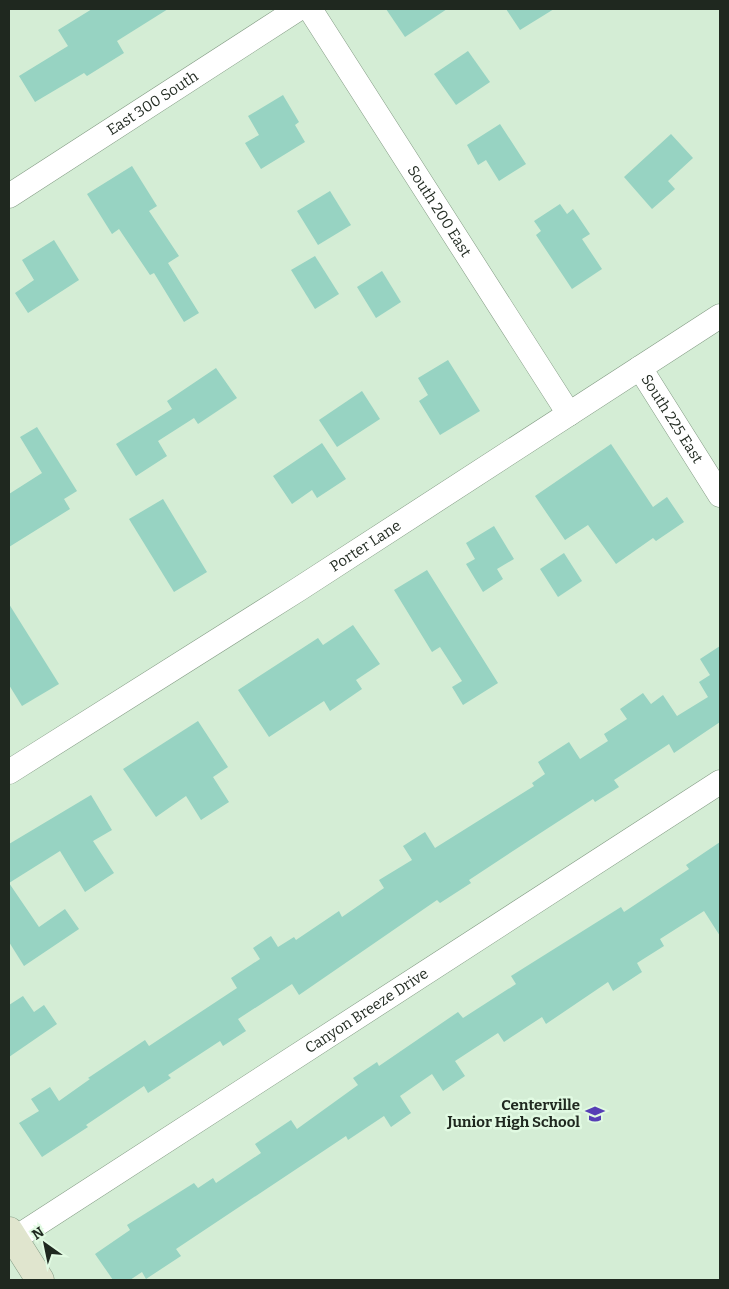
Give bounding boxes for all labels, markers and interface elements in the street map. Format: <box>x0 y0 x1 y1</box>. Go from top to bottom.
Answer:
street label: East 300 South <box>104 67 202 139</box>
street label: South 200 East <box>404 162 475 261</box>
street label: South 225 East <box>637 371 707 467</box>
street label: Porter Lane <box>326 516 404 576</box>
street label: Canyon Breeze Drive <box>302 964 431 1057</box>
place label: Centerville Junior High School <box>446 1096 580 1131</box>
school or university icon: Centerville Junior High School <box>584 1103 606 1125</box>
north arrow <box>20 1219 70 1269</box>
text: N <box>29 1223 48 1244</box>

